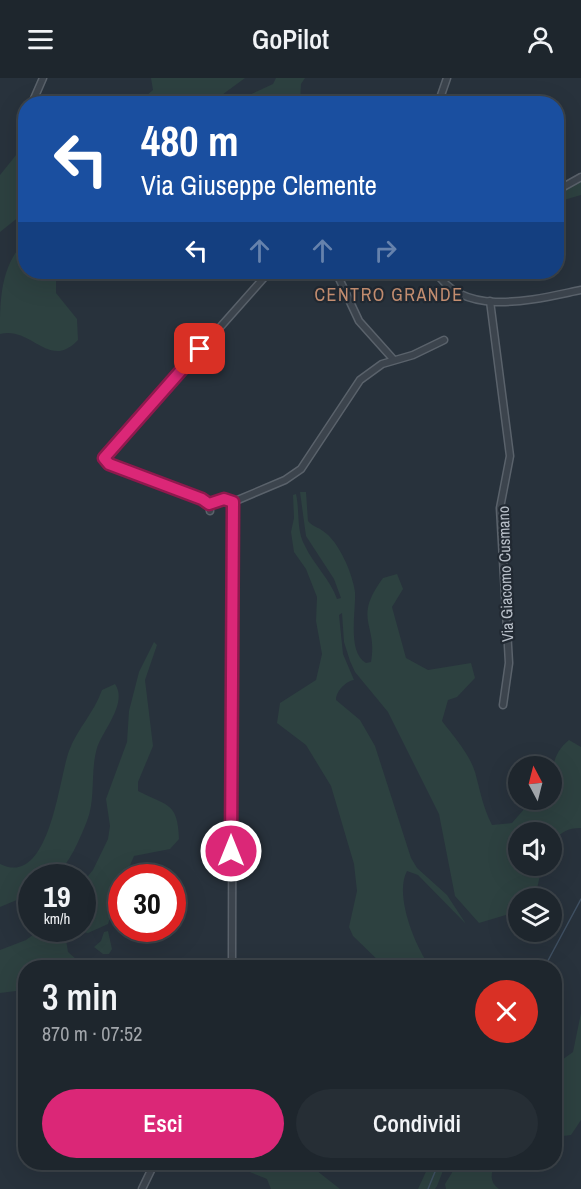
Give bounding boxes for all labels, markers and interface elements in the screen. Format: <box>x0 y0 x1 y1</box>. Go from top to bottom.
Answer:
text: GoPilot <box>252 21 329 57</box>
icon: menu <box>24 23 57 56</box>
icon: person <box>524 23 557 56</box>
text: 480 m <box>141 113 239 169</box>
icon: left <box>42 120 120 198</box>
text: Via Giuseppe Clemente <box>141 167 377 203</box>
icon: left <box>180 234 213 267</box>
icon: ahead <box>243 234 276 267</box>
icon: ahead <box>306 234 339 267</box>
icon: right <box>369 234 402 267</box>
district label: CENTRO GRANDE <box>314 282 464 307</box>
pin <box>174 323 225 374</box>
icon: arrive <box>183 332 216 365</box>
street label: Via Giacomo Cusmano <box>492 506 518 642</box>
north arrow <box>508 756 562 810</box>
map controls <box>508 756 562 942</box>
position arrow <box>199 819 263 883</box>
button: sound <box>508 822 562 876</box>
speed limit sign: 30 <box>108 864 186 942</box>
text: 19 <box>43 876 71 916</box>
button: layers <box>508 888 562 942</box>
text: km/h <box>44 908 70 929</box>
text: 3 min <box>42 973 118 1021</box>
button: close <box>475 980 538 1043</box>
text: 870 m · 07:52 <box>42 1020 142 1047</box>
button: Esci <box>42 1089 284 1158</box>
button: Condividi <box>296 1089 538 1158</box>

